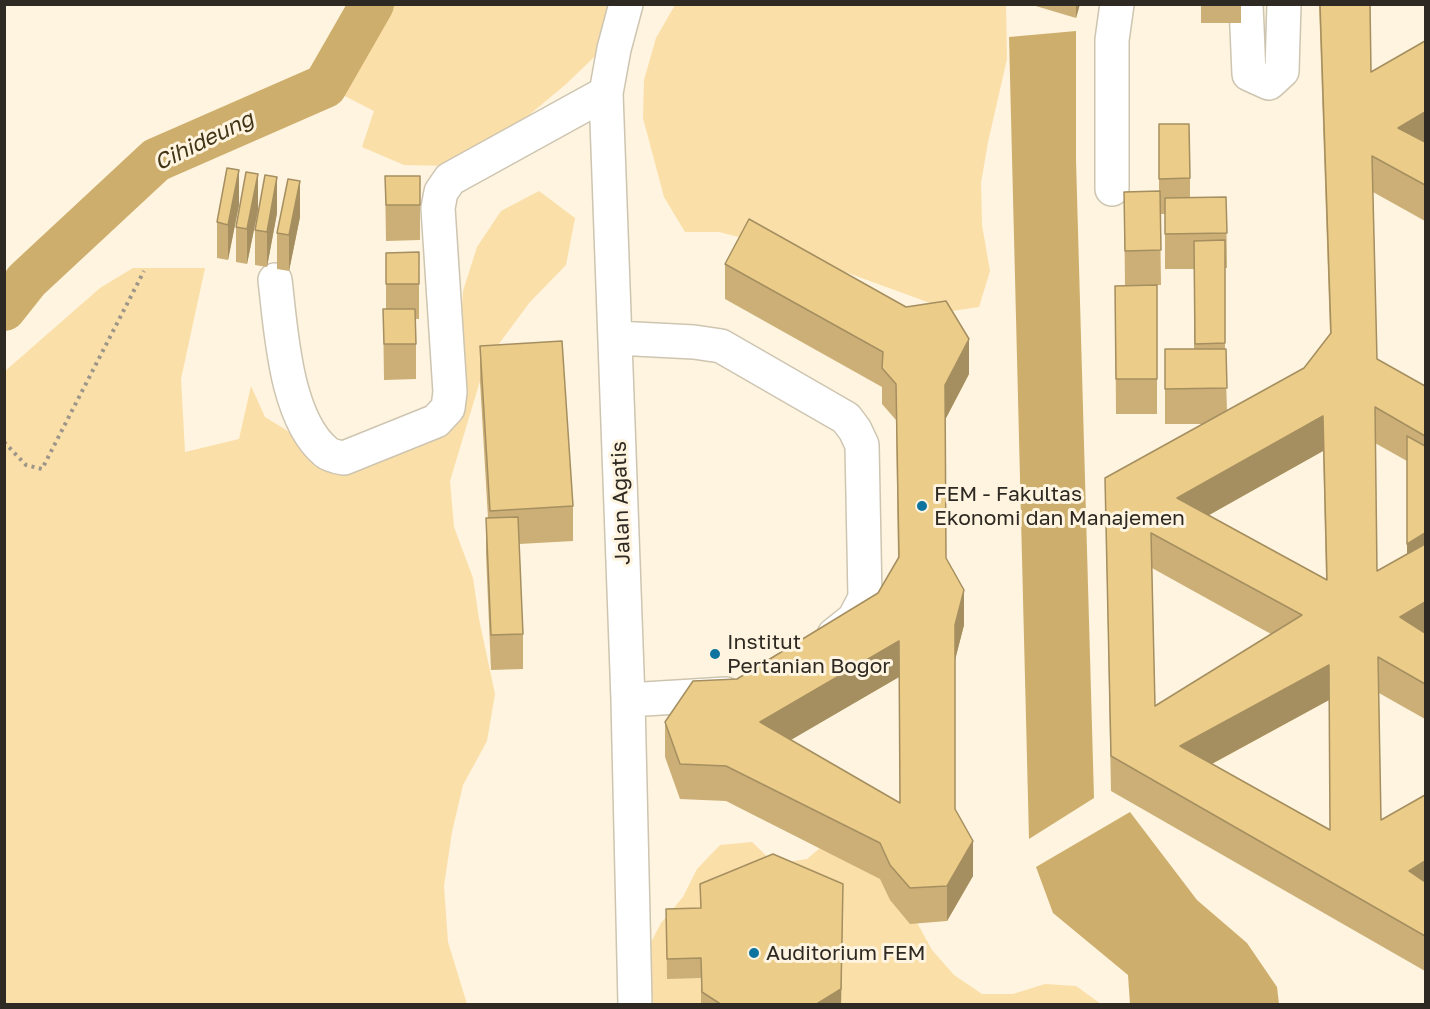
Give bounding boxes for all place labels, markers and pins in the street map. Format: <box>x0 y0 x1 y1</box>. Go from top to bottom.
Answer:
place label: FEM - Fakultas Ekonomi dan Manajemen <box>934 481 1185 531</box>
marker: FEM - Fakultas Ekonomi dan Manajemen <box>915 499 929 513</box>
place label: Institut Pertanian Bogor <box>727 629 891 679</box>
marker: Institut Pertanian Bogor <box>708 647 722 661</box>
place label: Auditorium FEM <box>766 940 926 966</box>
marker: Auditorium FEM <box>747 946 761 960</box>

